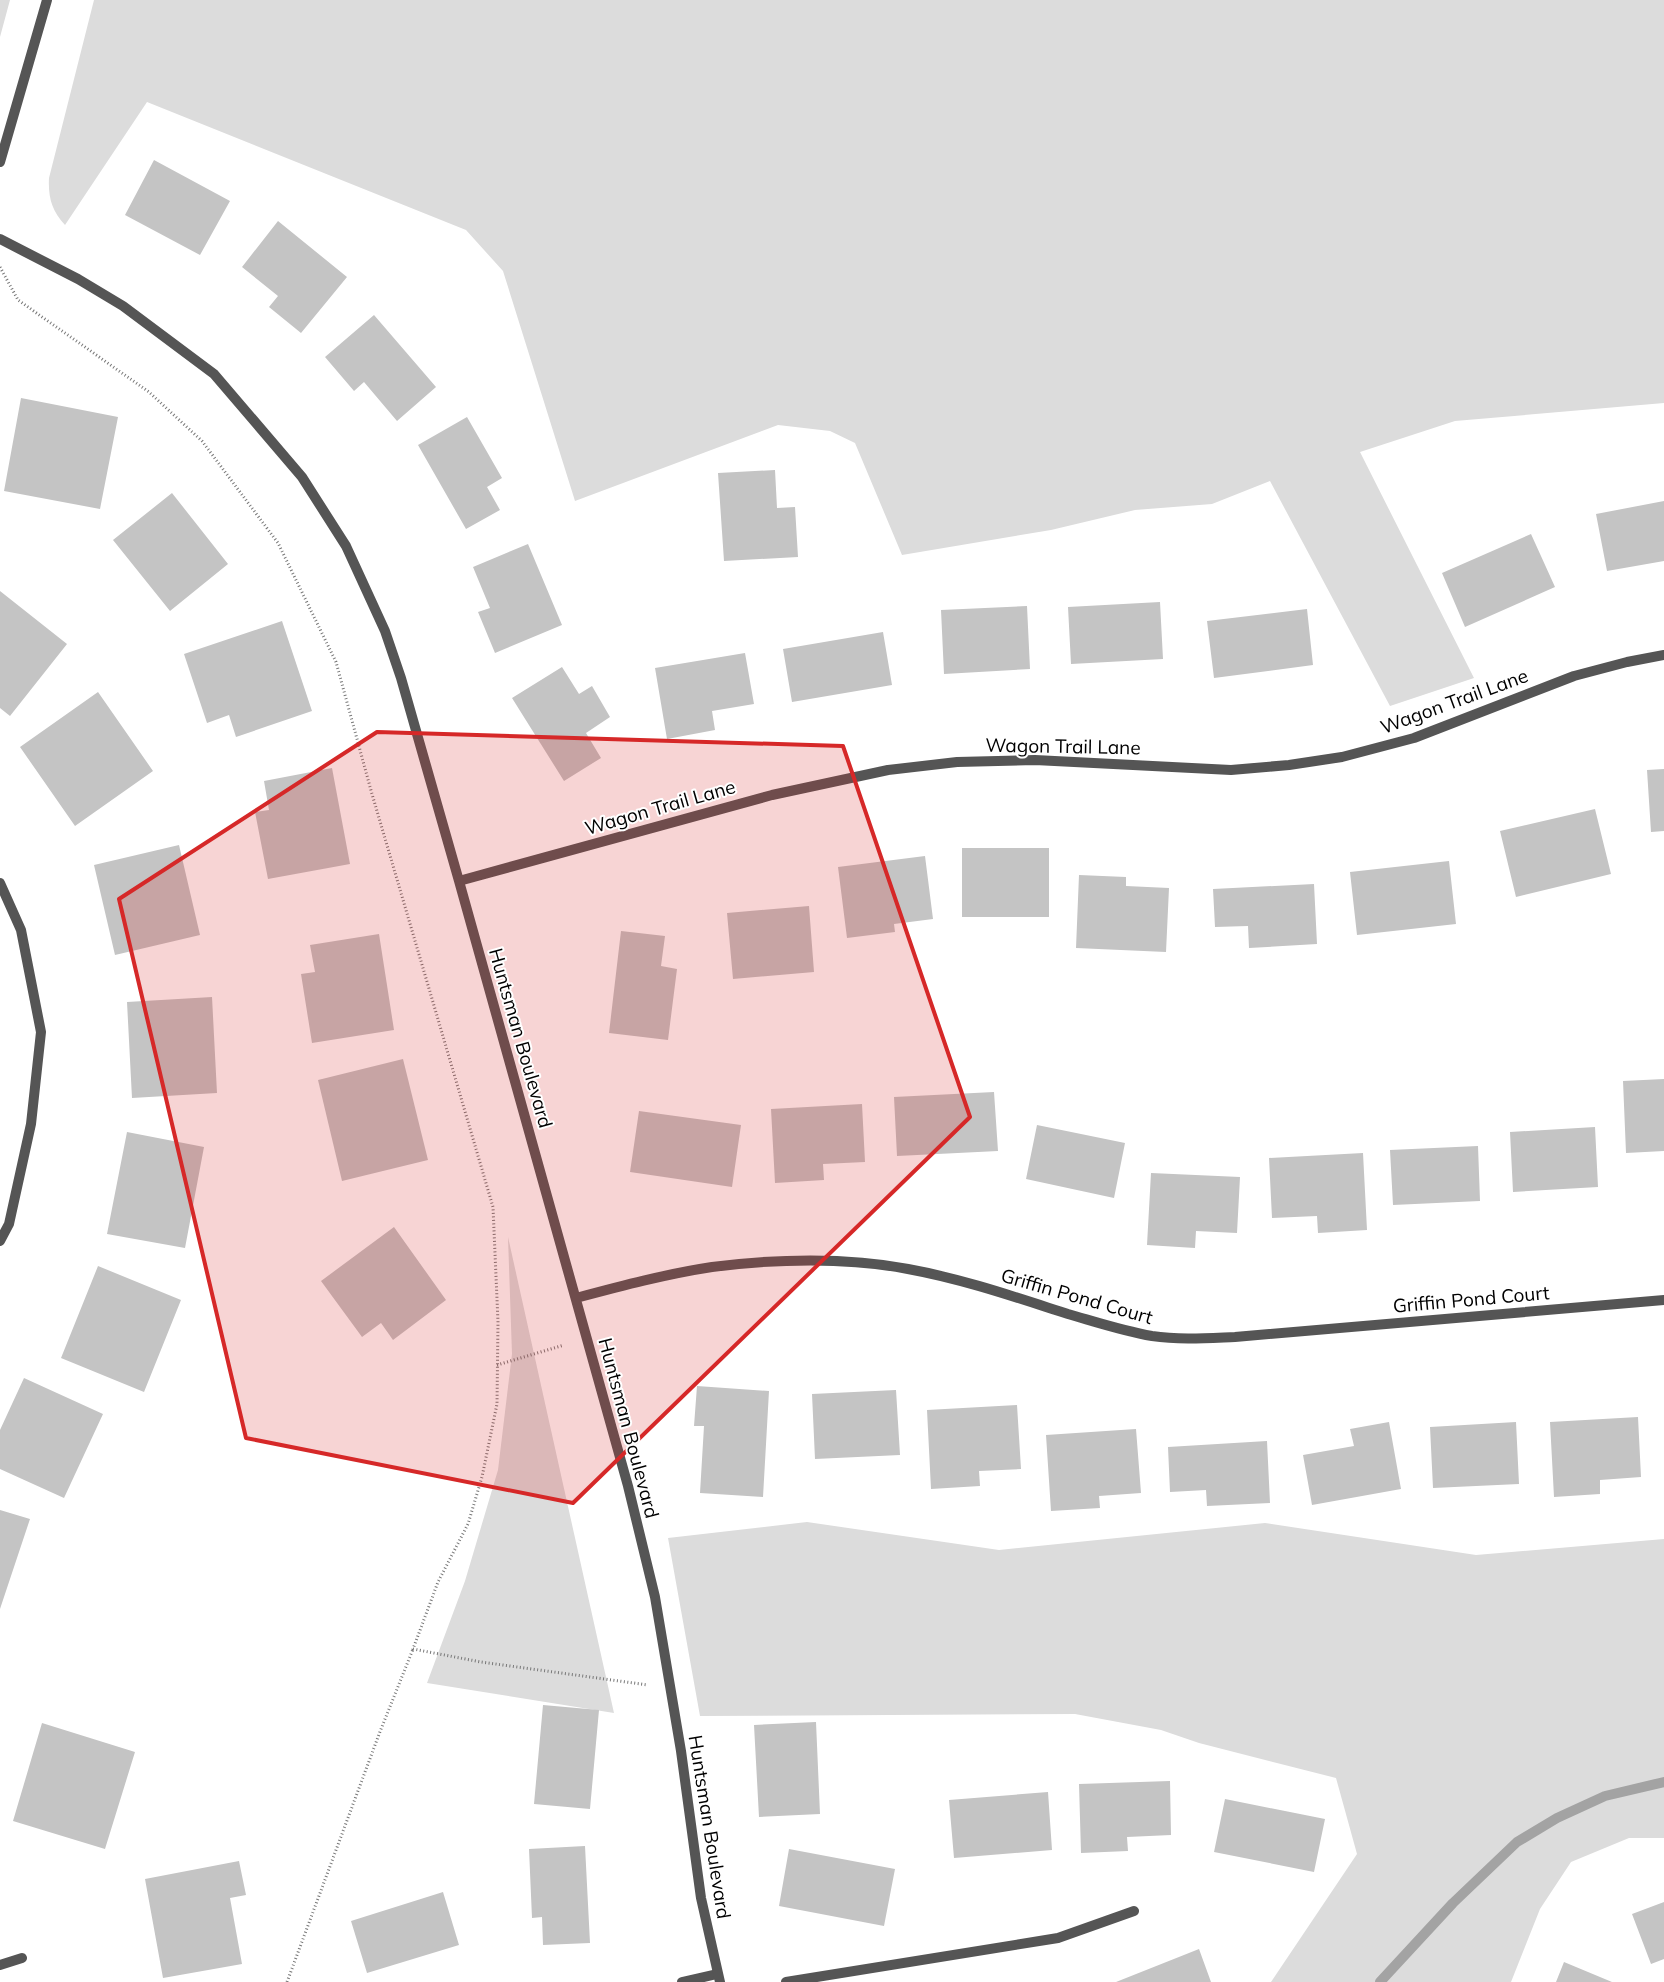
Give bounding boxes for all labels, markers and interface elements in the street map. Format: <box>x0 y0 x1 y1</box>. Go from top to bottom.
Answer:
street label: Wagon Trail Lane <box>1377 663 1531 739</box>
street label: Wagon Trail Lane <box>985 733 1141 759</box>
street label: Wagon Trail Lane <box>582 774 738 840</box>
street label: Huntsman Boulevard <box>484 945 558 1131</box>
street label: Griffin Pond Court <box>998 1263 1156 1329</box>
street label: Griffin Pond Court <box>1392 1280 1551 1318</box>
street label: Huntsman Boulevard <box>593 1335 665 1521</box>
street label: Huntsman Boulevard <box>684 1733 736 1921</box>

